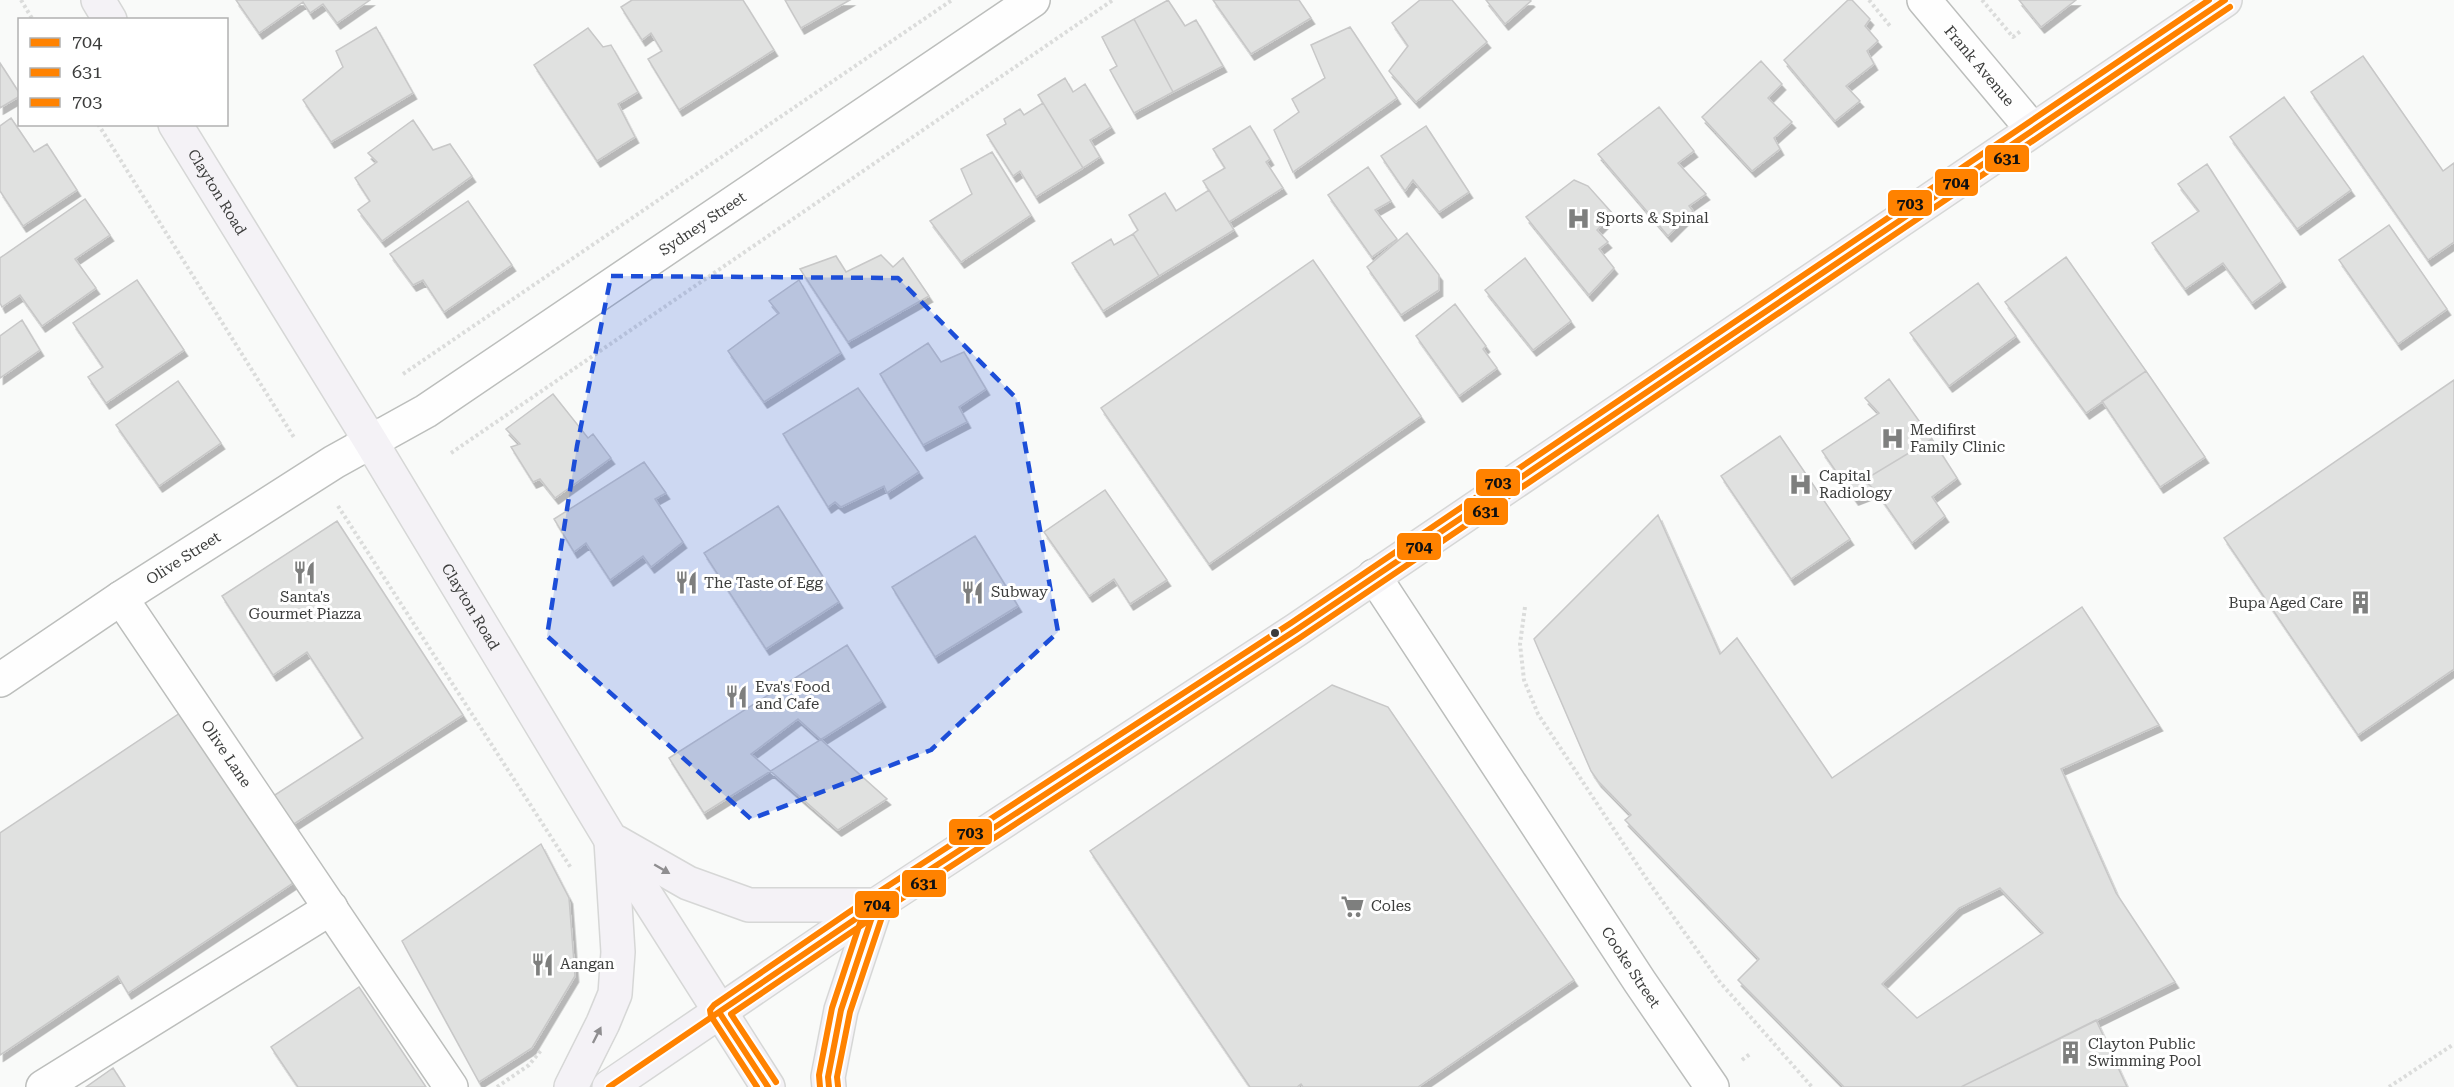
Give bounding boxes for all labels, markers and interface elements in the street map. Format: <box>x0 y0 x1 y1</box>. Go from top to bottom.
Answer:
legend <box>18 18 228 126</box>
street label: Frank Avenue <box>1940 22 2018 110</box>
text: 704 <box>72 31 102 52</box>
text: 631 <box>72 61 102 82</box>
text: 703 <box>72 91 102 112</box>
line badge: 631 <box>1984 144 2030 173</box>
street label: Clayton Road <box>184 146 250 239</box>
text: 631 <box>1994 149 2020 168</box>
line badge: 704 <box>1934 168 1979 197</box>
text: 704 <box>1943 173 1969 192</box>
street label: Sydney Street <box>656 188 750 260</box>
line badge: 703 <box>1887 189 1933 217</box>
text: 703 <box>1897 194 1923 213</box>
hospital icon: Sports & Spinal <box>1565 205 1591 231</box>
place label: Sports & Spinal <box>1596 209 1709 227</box>
place label: Medifirst Family Clinic <box>1910 421 2005 456</box>
hospital icon: Medifirst Family Clinic <box>1879 426 1905 452</box>
place label: Capital Radiology <box>1819 467 1892 502</box>
line badge: 703 <box>1475 468 1521 497</box>
hospital icon: Capital Radiology <box>1788 472 1814 498</box>
text: 703 <box>1485 473 1511 492</box>
line badge: 631 <box>1463 497 1509 526</box>
text: 631 <box>1473 502 1499 521</box>
street label: Olive Street <box>143 528 224 589</box>
line badge: 704 <box>1396 532 1442 561</box>
text: 704 <box>1406 537 1432 556</box>
restaurant icon: Santa's Gourmet Piazza <box>292 560 318 586</box>
street label: Clayton Road <box>437 560 503 654</box>
restaurant icon: The Taste of Egg <box>673 570 699 596</box>
place label: The Taste of Egg <box>704 574 823 592</box>
restaurant icon: Subway <box>960 579 986 605</box>
place label: Subway <box>991 583 1048 601</box>
place label: Santa's Gourmet Piazza <box>249 588 361 623</box>
building icon: Bupa Aged Care <box>2348 590 2374 616</box>
place label: Bupa Aged Care <box>2229 594 2343 612</box>
unlabelled marker <box>1269 627 1281 639</box>
place label: Eva's Food and Cafe <box>755 678 831 713</box>
restaurant icon: Eva's Food and Cafe <box>724 683 750 709</box>
street label: Olive Lane <box>197 717 255 791</box>
line badge: 703 <box>948 818 993 846</box>
text: 703 <box>957 823 983 842</box>
one-way arrow <box>654 864 671 874</box>
line badge: 631 <box>901 869 947 898</box>
text: 631 <box>911 874 937 893</box>
line badge: 704 <box>854 890 900 919</box>
supermarket icon: Coles <box>1340 893 1366 919</box>
text: 704 <box>864 895 890 914</box>
place label: Coles <box>1371 897 1411 915</box>
street label: Cooke Street <box>1597 923 1664 1012</box>
restaurant icon: Aangan <box>529 951 555 977</box>
place label: Aangan <box>560 955 615 973</box>
one-way arrow <box>592 1026 602 1044</box>
place label: Clayton Public Swimming Pool <box>2088 1035 2201 1070</box>
building icon: Clayton Public Swimming Pool <box>2057 1040 2083 1066</box>

